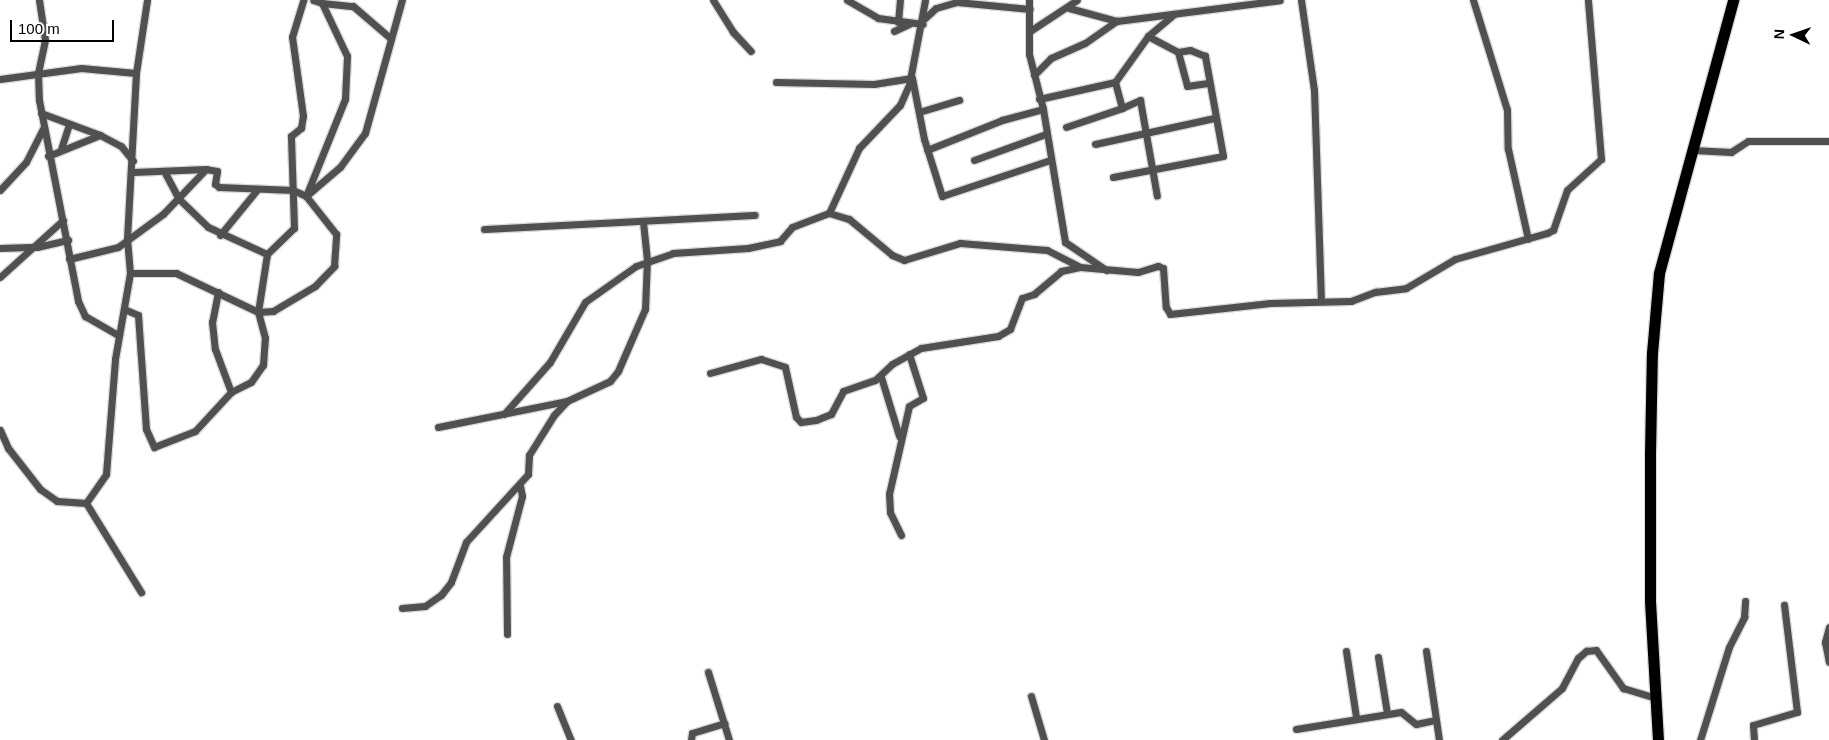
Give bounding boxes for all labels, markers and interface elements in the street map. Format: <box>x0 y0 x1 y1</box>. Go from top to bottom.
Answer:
scale bar <box>12 10 116 42</box>
north arrow <box>1769 10 1819 60</box>
text: 100 m <box>18 20 60 37</box>
text: N <box>1771 29 1787 40</box>

